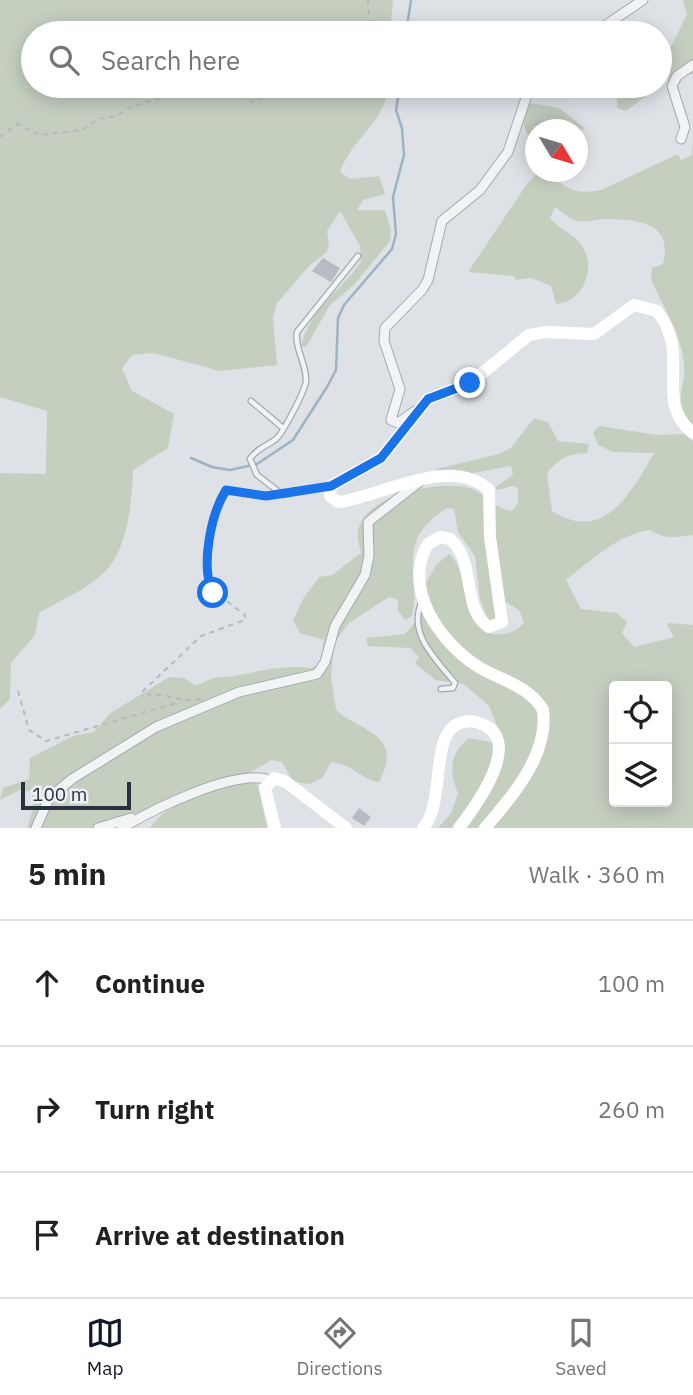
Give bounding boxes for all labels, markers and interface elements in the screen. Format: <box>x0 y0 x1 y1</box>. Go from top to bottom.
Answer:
search box <box>21 21 672 98</box>
icon: search <box>45 41 83 79</box>
text: Search here <box>101 43 240 77</box>
north arrow <box>525 119 588 182</box>
route end <box>454 367 485 398</box>
route start <box>197 577 228 608</box>
map controls <box>609 681 672 807</box>
button: locate <box>609 681 672 744</box>
button: layers <box>609 744 672 807</box>
scale bar <box>21 779 131 811</box>
text: 100 m <box>32 782 87 806</box>
text: 5 min <box>28 854 106 893</box>
text: Walk · 360 m <box>529 859 665 889</box>
icon: ahead <box>28 964 66 1002</box>
text: Continue <box>95 966 205 1000</box>
text: 100 m <box>598 968 665 998</box>
icon: right <box>28 1090 66 1128</box>
text: Turn right <box>95 1092 214 1126</box>
text: 260 m <box>598 1094 665 1124</box>
icon: arrive <box>28 1216 66 1254</box>
text: Arrive at destination <box>95 1218 345 1252</box>
tab: Map <box>86 1314 124 1380</box>
tab: Directions <box>296 1314 383 1380</box>
tab: Saved <box>555 1314 607 1380</box>

